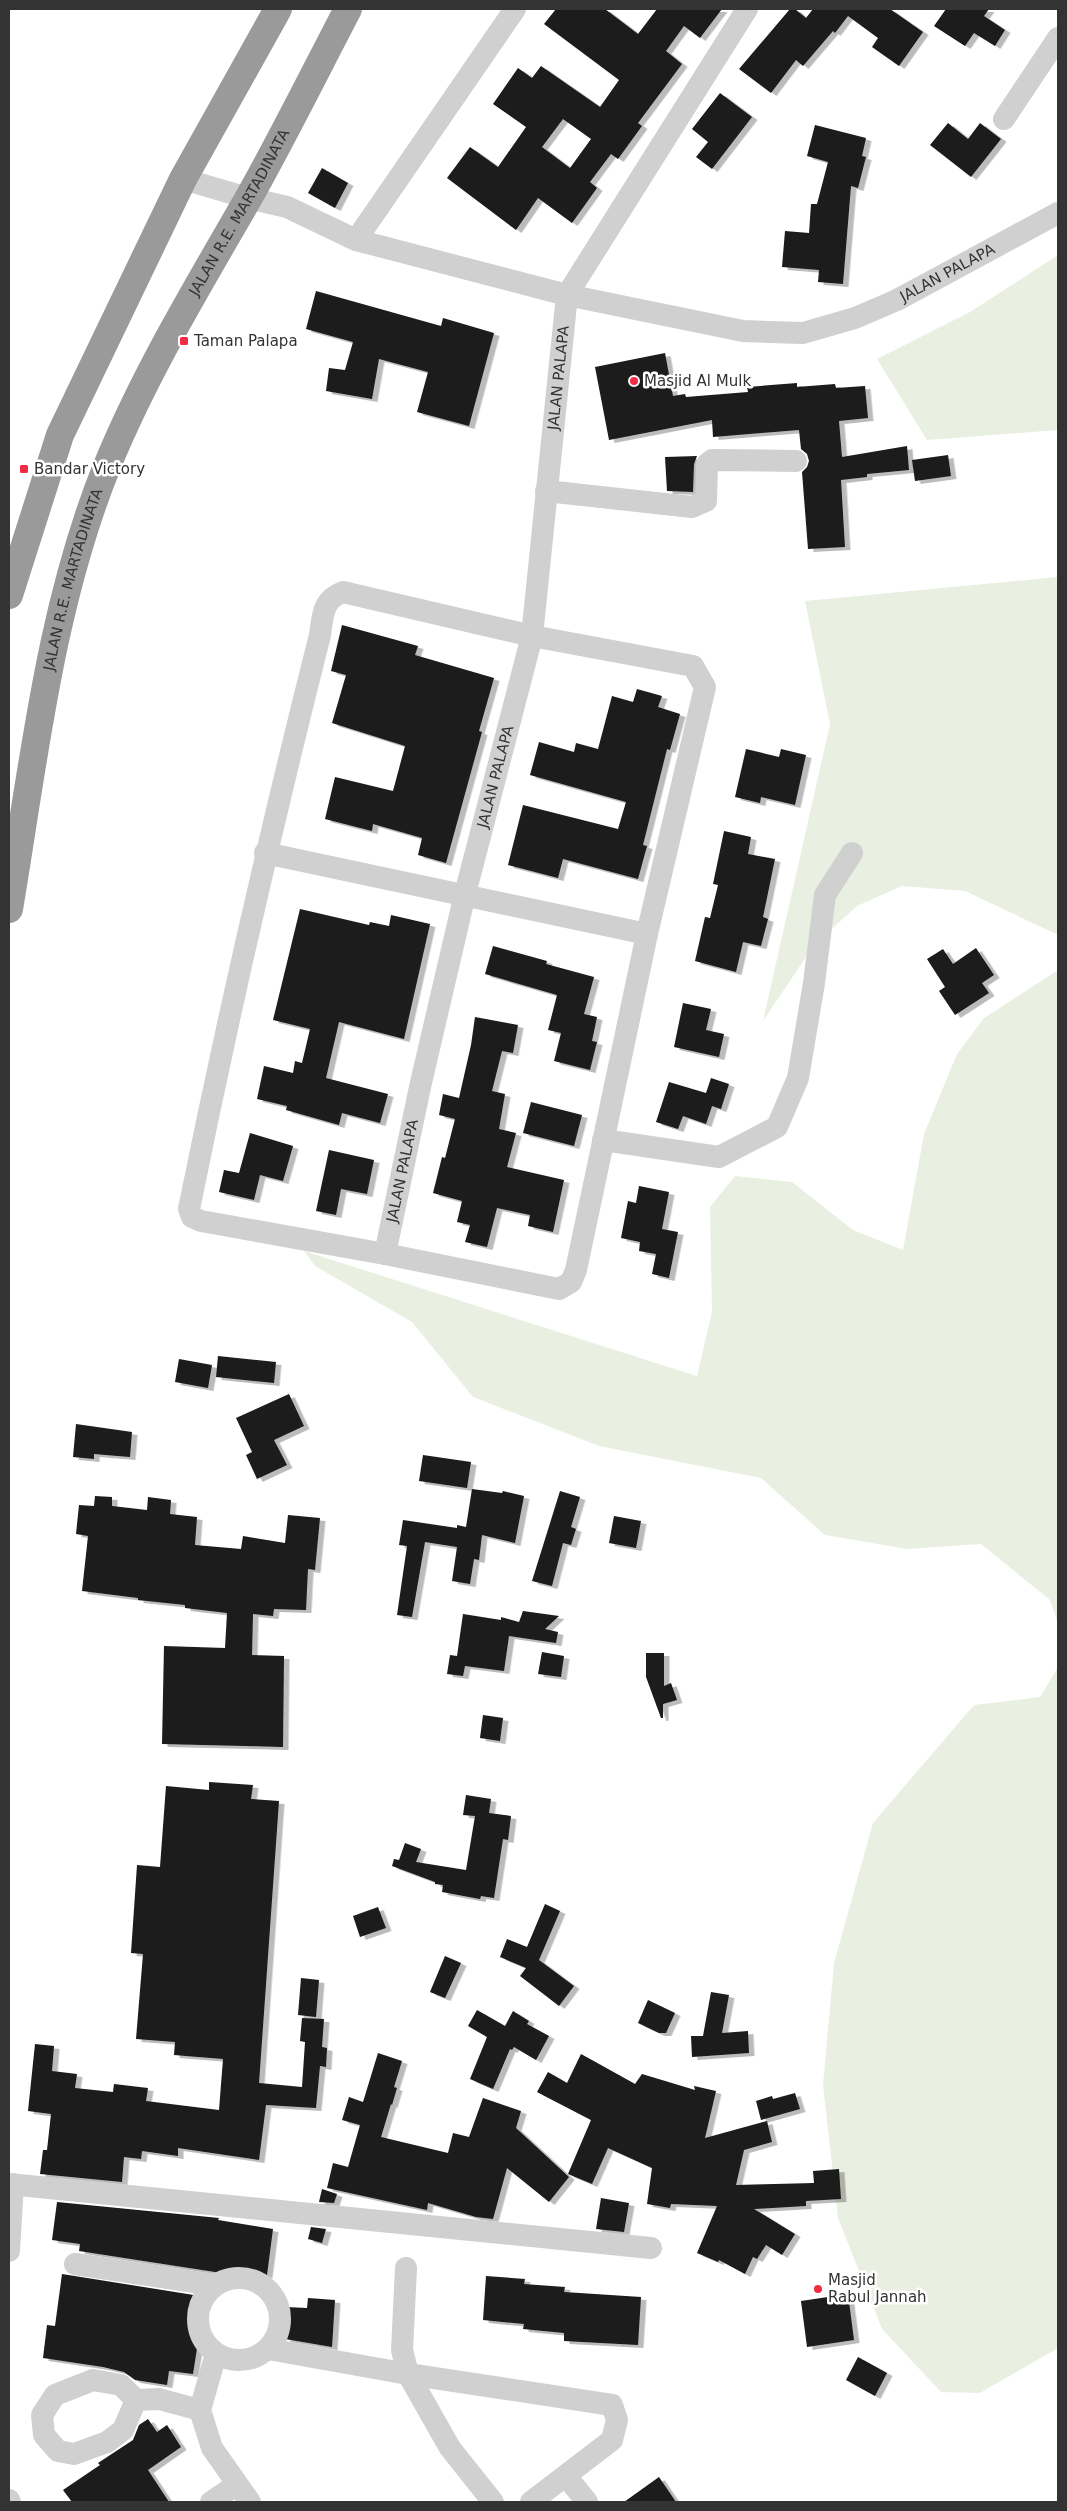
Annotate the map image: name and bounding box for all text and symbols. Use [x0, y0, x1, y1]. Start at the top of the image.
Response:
street label: JALAN R.E. MARTADINATA [185, 125, 294, 300]
street label: JALAN PALAPA [896, 240, 999, 306]
street label: JALAN PALAPA [544, 324, 573, 432]
place label: Taman Palapa [193, 332, 298, 350]
marker: Taman Palapa [178, 335, 190, 347]
place label: Masjid Al Mulk [644, 372, 751, 390]
marker: Masjid Al Mulk [628, 375, 640, 387]
place label: Bandar Victory [34, 460, 145, 478]
marker: Bandar Victory [18, 463, 30, 475]
street label: JALAN R.E. MARTADINATA [40, 485, 107, 673]
street label: JALAN PALAPA [473, 723, 518, 831]
street label: JALAN PALAPA [383, 1117, 422, 1225]
place label: Masjid Rabul Jannah [828, 2271, 927, 2306]
marker: Masjid Rabul Jannah [812, 2283, 824, 2295]

